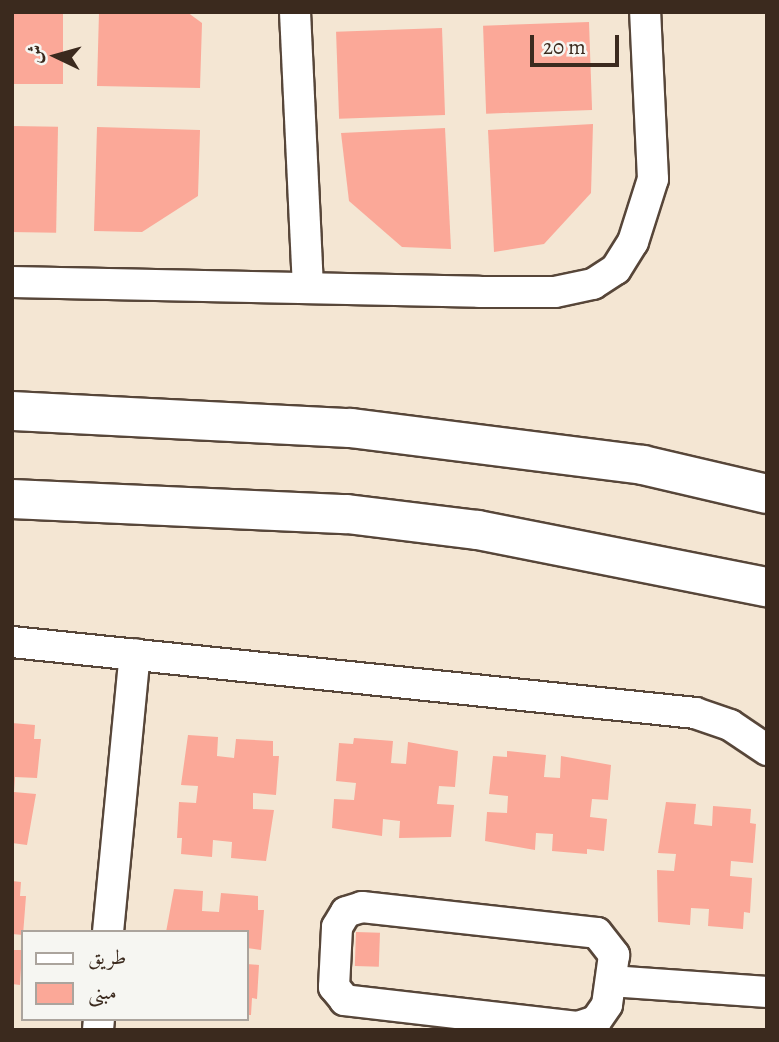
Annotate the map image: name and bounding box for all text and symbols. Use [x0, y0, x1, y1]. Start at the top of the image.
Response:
north arrow [21, 21, 91, 91]
scale bar [534, 21, 623, 65]
text: 20 m [543, 33, 586, 61]
text: ش [21, 44, 49, 65]
legend [21, 930, 248, 1021]
text: طريق [88, 943, 126, 971]
text: مبنى [88, 978, 117, 1006]

